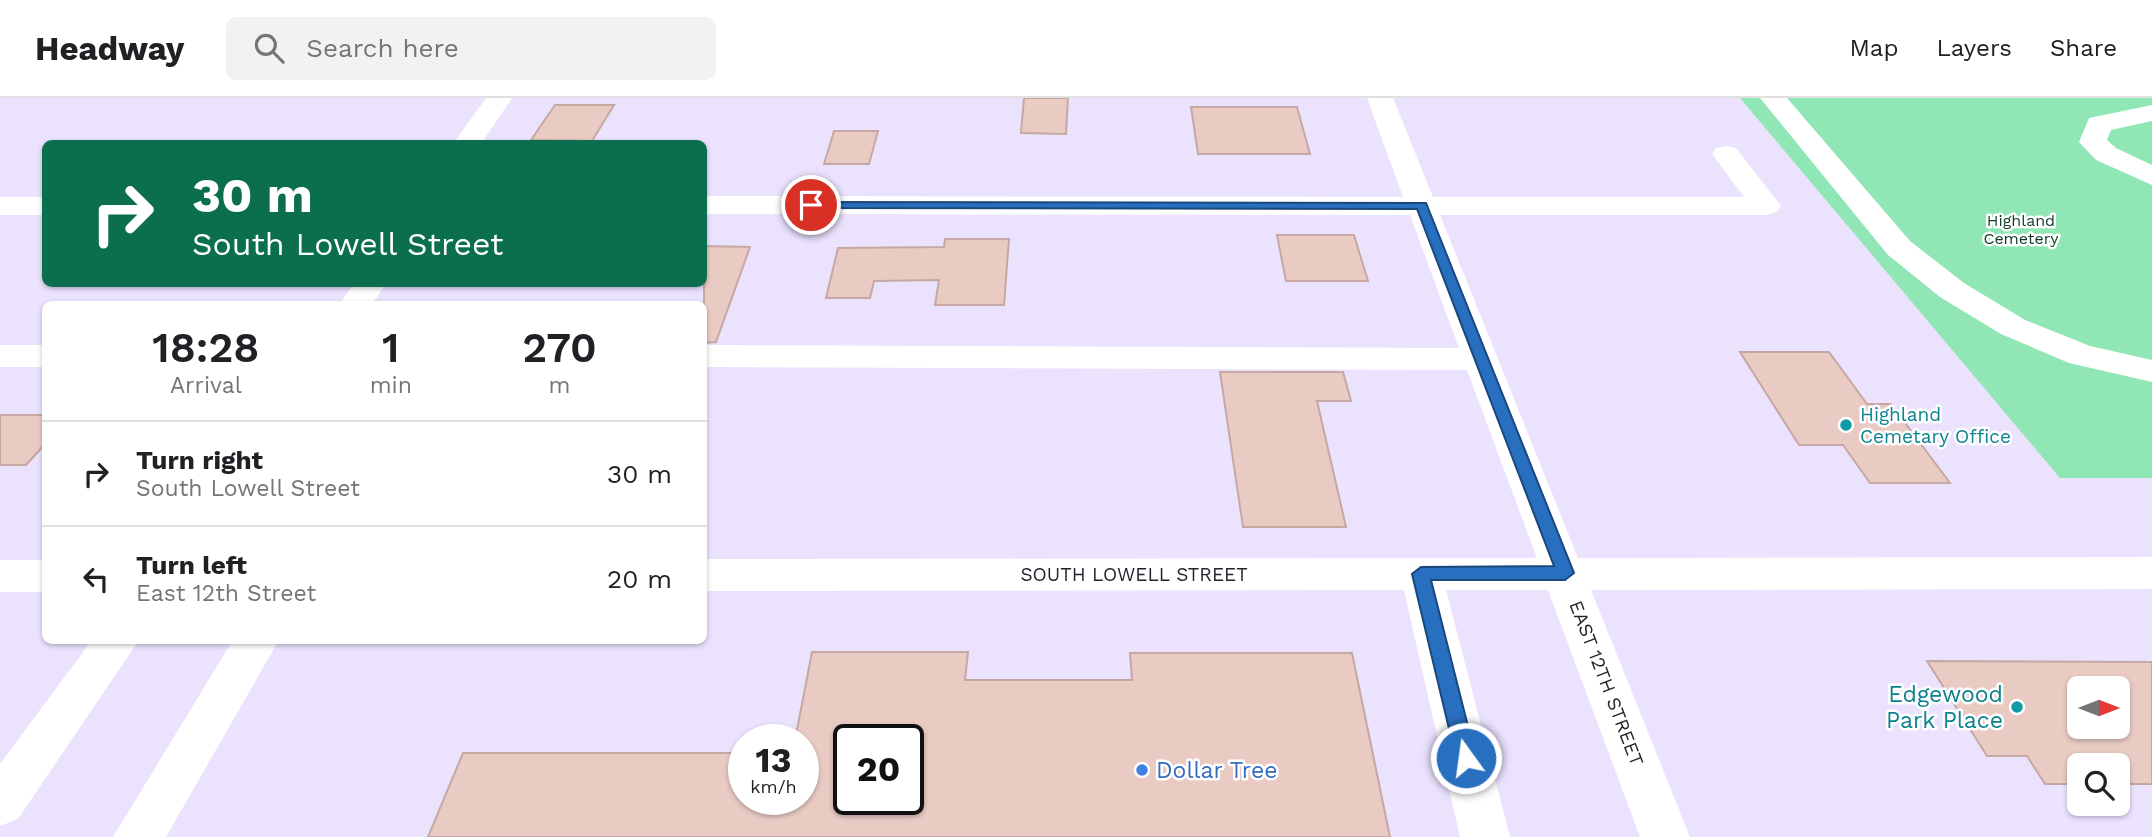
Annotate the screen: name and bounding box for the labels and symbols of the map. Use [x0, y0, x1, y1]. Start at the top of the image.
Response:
pin [781, 175, 841, 235]
park label: Highland Cemetery [1983, 211, 2059, 248]
place label: Highland Cemetary Office [1860, 403, 2011, 448]
marker: Highland Cemetary Office [1838, 417, 1854, 433]
street label: SOUTH LOWELL STREET [1020, 563, 1248, 586]
street label: EAST 12TH STREET [1564, 597, 1649, 769]
north arrow [2067, 676, 2130, 738]
place label: Edgewood Park Place [1886, 681, 2003, 734]
marker: Edgewood Park Place [2009, 699, 2025, 715]
position arrow [1429, 721, 1503, 795]
speed limit sign: 20 [833, 724, 924, 815]
place label: Dollar Tree [1156, 757, 1277, 784]
marker: Dollar Tree [1134, 762, 1150, 778]

